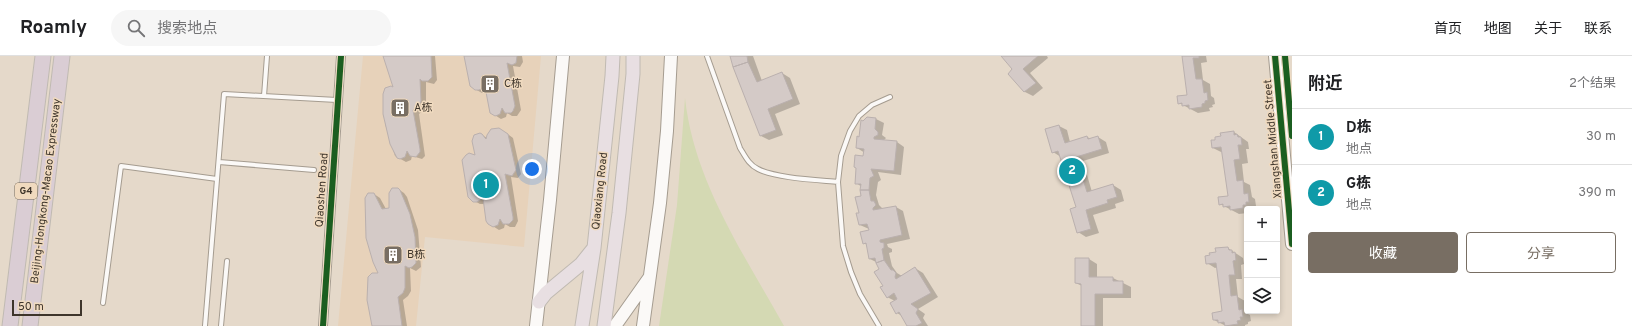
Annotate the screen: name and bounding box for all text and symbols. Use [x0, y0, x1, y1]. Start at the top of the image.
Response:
search box [111, 10, 391, 46]
text: Roamly [20, 16, 87, 40]
icon: search [125, 17, 147, 39]
text: 搜索地点 [157, 20, 217, 39]
text: 首页 [1434, 21, 1462, 38]
text: 地图 [1484, 21, 1512, 38]
text: 关于 [1534, 21, 1562, 38]
text: 联系 [1584, 21, 1612, 38]
building icon: C栋 [479, 73, 501, 95]
text: 附近 [1308, 74, 1342, 96]
text: 2个结果 [1569, 76, 1616, 92]
place label: C栋 [504, 77, 522, 91]
street label: Xiangshan Middle Street [1261, 79, 1285, 199]
building icon: A栋 [389, 97, 411, 119]
street label: Beijing-Hongkong-Macao Expressway [28, 98, 64, 284]
place label: A栋 [414, 101, 432, 115]
text: D栋 [1346, 119, 1372, 138]
text: 1 [1318, 129, 1324, 145]
text: 30 m [1586, 129, 1616, 145]
text: 地点 [1346, 142, 1372, 158]
street label: Qiaoshen Road [312, 152, 332, 228]
street label: Qiaoxiang Road [589, 152, 611, 230]
pin: 2 [1059, 156, 1085, 186]
your location [522, 159, 542, 179]
pin: 1 [473, 170, 499, 200]
text: G栋 [1346, 175, 1371, 194]
road number: G4 [15, 183, 37, 199]
text: 2 [1317, 185, 1325, 201]
text: 390 m [1578, 185, 1616, 201]
text: 地点 [1346, 198, 1372, 214]
map controls [1244, 206, 1280, 314]
button: + [1244, 206, 1280, 242]
button: 收藏 [1308, 232, 1458, 273]
button: 分享 [1466, 232, 1616, 273]
button: − [1244, 242, 1280, 278]
building icon: B栋 [382, 244, 404, 266]
place label: B栋 [407, 248, 425, 262]
button: layers [1244, 278, 1280, 314]
scale bar [12, 298, 82, 317]
text: 50 m [18, 300, 44, 314]

